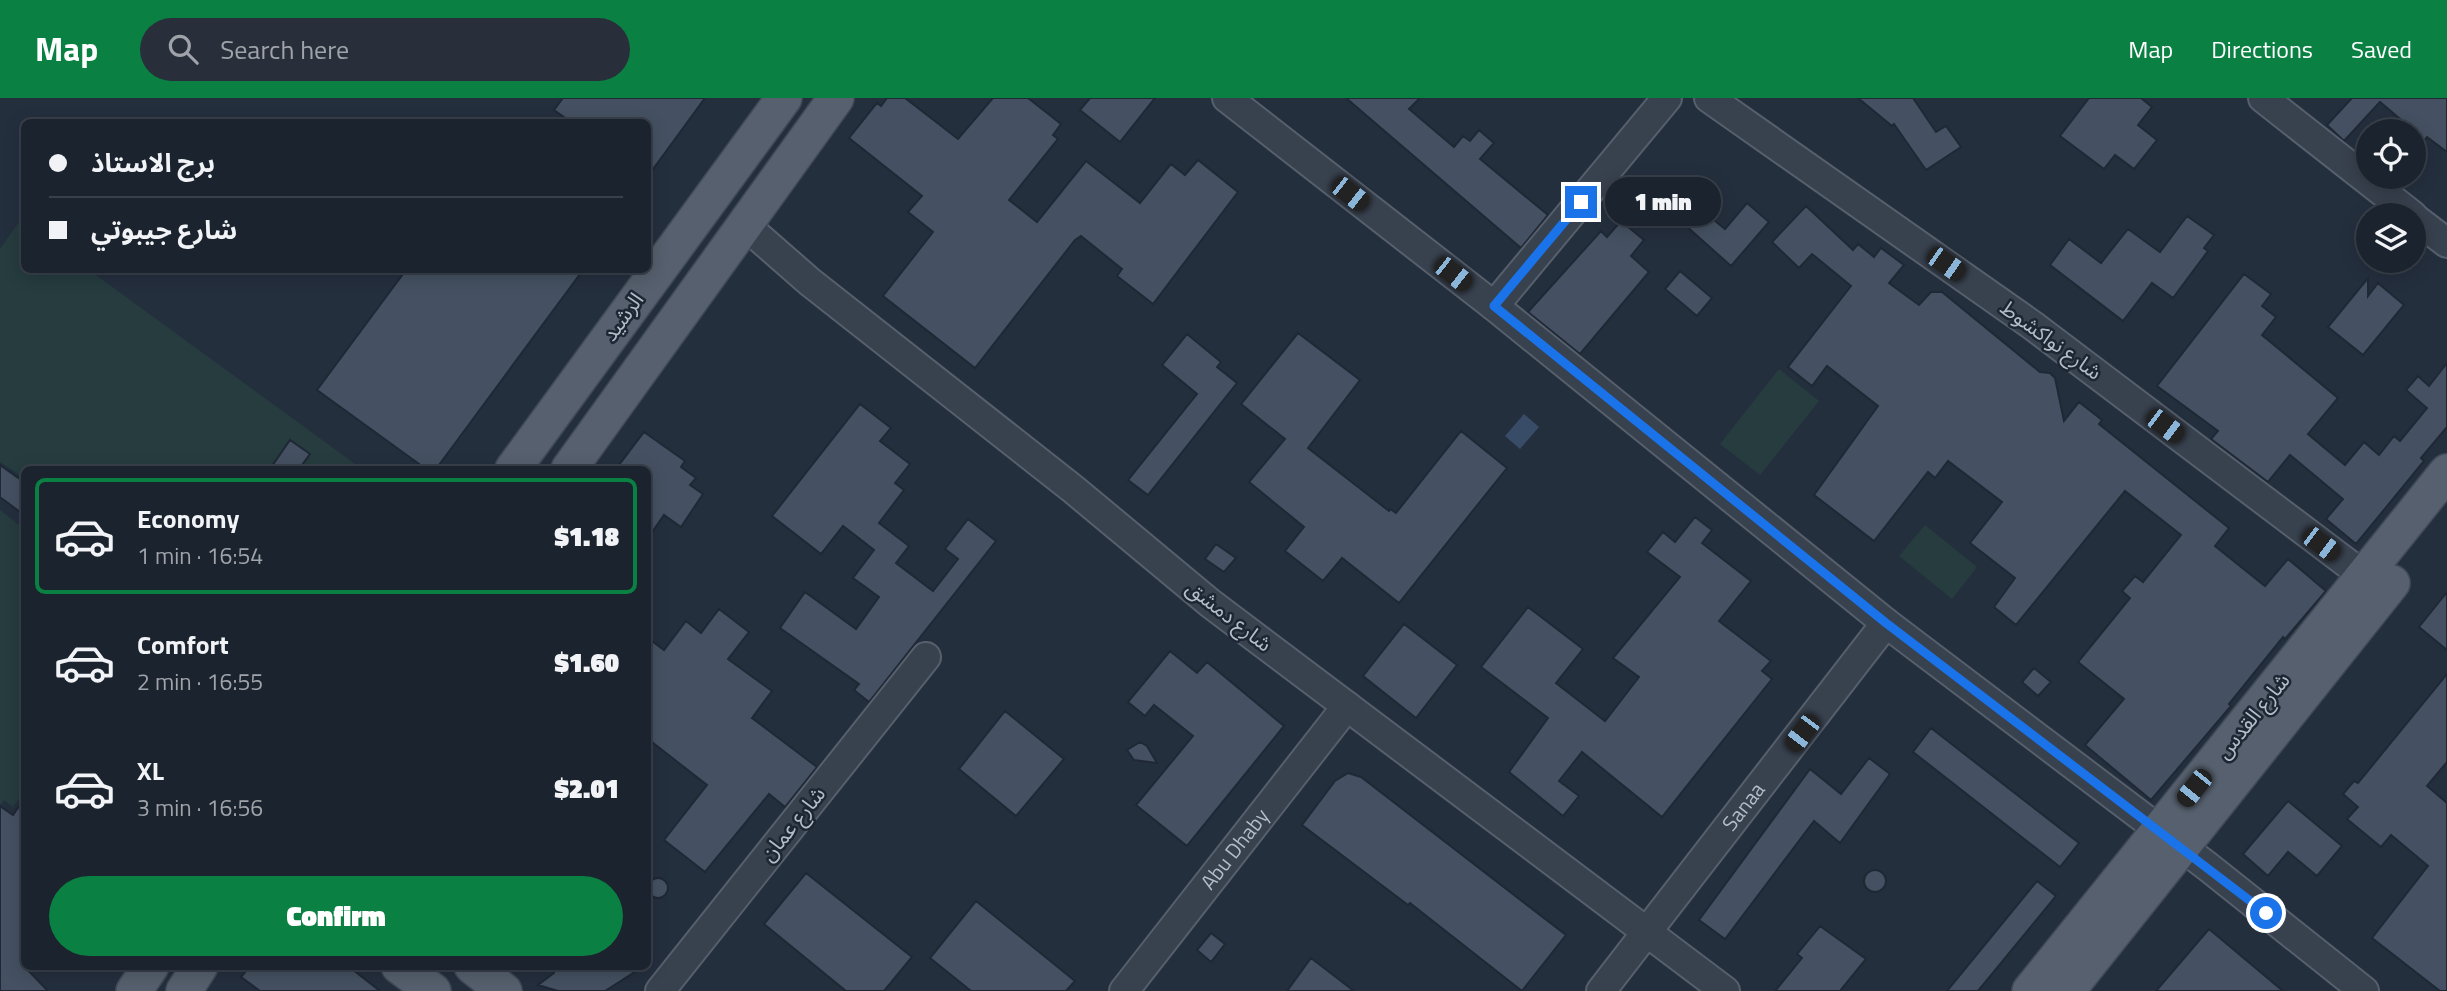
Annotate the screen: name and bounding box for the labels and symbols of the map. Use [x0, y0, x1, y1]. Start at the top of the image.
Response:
car [1327, 173, 1374, 215]
callout: 1 min [1606, 178, 1721, 226]
route end [1565, 186, 1597, 218]
car [1923, 243, 1970, 285]
car [1430, 253, 1477, 295]
street label: الرشيد [593, 285, 651, 348]
street label: شارع نواكشوط [1994, 291, 2109, 387]
car [2142, 405, 2189, 447]
car [2298, 523, 2345, 565]
street label: شارع دمشق [1180, 571, 1279, 659]
street label: شارع القدس [2207, 665, 2297, 765]
car [1781, 710, 1824, 756]
car [2173, 765, 2216, 811]
street label: Sanaa [1714, 775, 1772, 837]
street label: شارع عمان [752, 779, 833, 868]
street label: Abu Dhaby [1192, 801, 1276, 896]
route start [2250, 897, 2282, 929]

